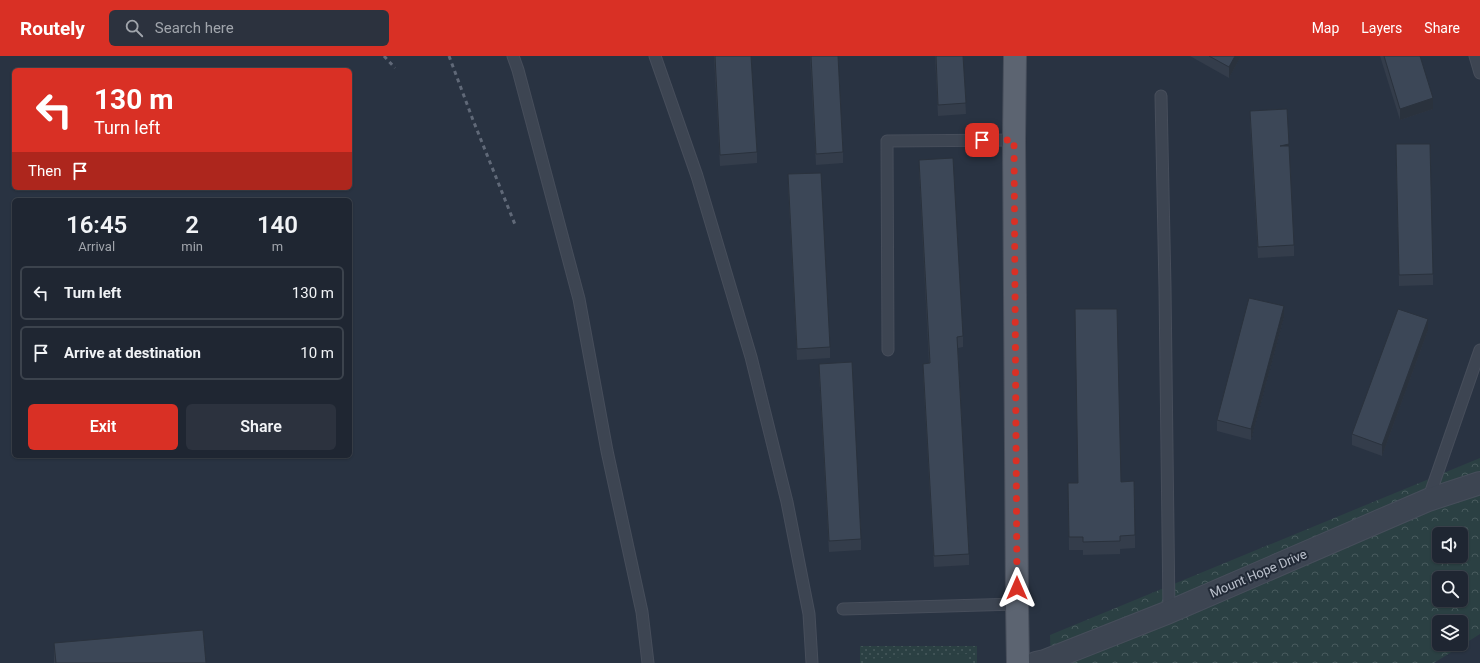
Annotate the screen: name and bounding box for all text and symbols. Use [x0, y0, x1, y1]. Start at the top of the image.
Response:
search box [109, 10, 389, 46]
text: Routely [20, 17, 85, 40]
icon: search [123, 17, 145, 39]
text: Search here [155, 19, 234, 37]
text: Map [1312, 20, 1339, 36]
text: Layers [1361, 20, 1402, 36]
text: Share [1424, 20, 1460, 36]
text: 130 m [94, 83, 173, 116]
icon: left [28, 84, 80, 136]
text: Turn left [94, 117, 160, 138]
pin [965, 123, 999, 157]
icon: arrive [971, 129, 993, 151]
icon: arrive [69, 160, 91, 182]
text: Then [28, 162, 61, 180]
text: 16:45 [66, 211, 127, 239]
text: 2 [185, 211, 199, 239]
text: 140 [257, 211, 298, 239]
text: Arrival [78, 239, 115, 254]
text: min [181, 239, 203, 254]
text: m [272, 239, 283, 254]
icon: left [30, 282, 52, 304]
text: Turn left [64, 284, 121, 302]
text: 130 m [292, 284, 334, 302]
icon: arrive [30, 342, 52, 364]
text: Arrive at destination [64, 344, 201, 362]
text: 10 m [300, 344, 334, 362]
button: Exit [28, 404, 178, 450]
button: Share [186, 404, 336, 450]
map controls [1432, 527, 1468, 651]
button: sound [1432, 527, 1468, 563]
street label: Mount Hope Drive [1207, 546, 1309, 601]
position arrow [996, 567, 1038, 609]
button: search [1432, 571, 1468, 607]
button: layers [1432, 615, 1468, 651]

